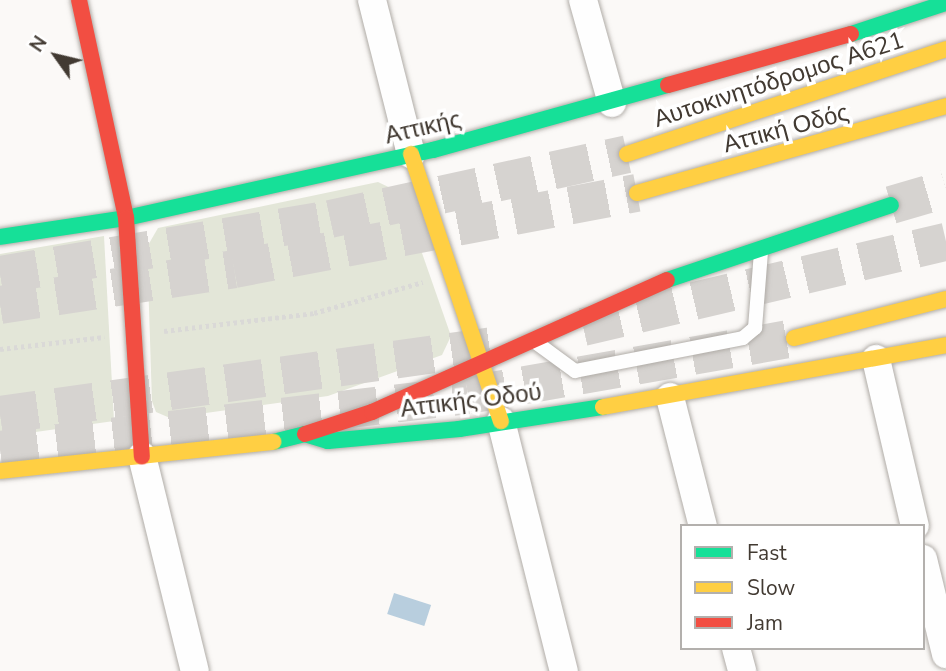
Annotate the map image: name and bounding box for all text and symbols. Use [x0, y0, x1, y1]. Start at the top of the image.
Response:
north arrow [21, 21, 91, 91]
street label: Αυτοκινητόδρομος Α621 [650, 26, 908, 134]
text: N [24, 31, 53, 57]
street label: Αττική Οδός [720, 98, 852, 160]
street label: Αττικής [382, 105, 464, 151]
street label: Αττικής Οδού [399, 378, 543, 424]
legend [680, 524, 925, 650]
text: Fast [747, 539, 787, 567]
text: Slow [747, 574, 795, 602]
text: Jam [747, 609, 783, 637]

